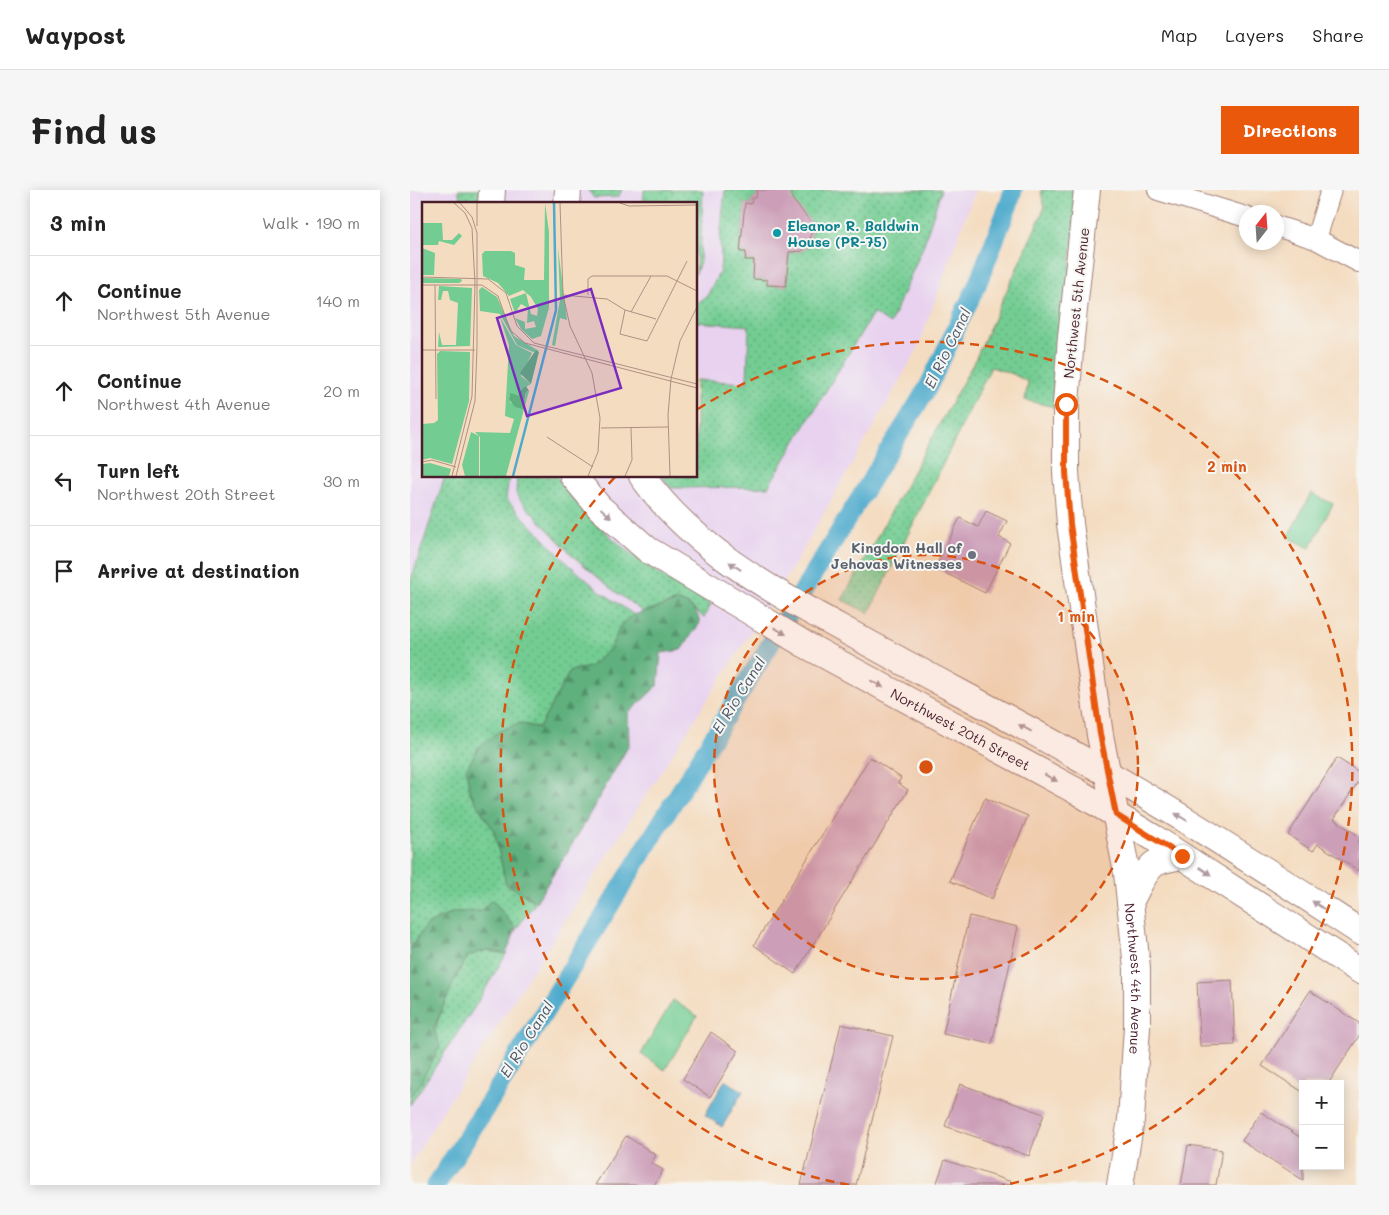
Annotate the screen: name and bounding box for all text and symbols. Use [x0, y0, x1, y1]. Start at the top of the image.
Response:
text: Waypost [25, 19, 126, 50]
text: Map [1161, 23, 1197, 47]
text: Layers [1225, 23, 1284, 47]
text: Share [1312, 23, 1364, 47]
button: Directions [1221, 106, 1359, 154]
text: Find us [30, 107, 157, 153]
inset map [422, 202, 698, 478]
north arrow [1239, 205, 1284, 250]
text: 3 min [50, 209, 106, 236]
text: Walk · 190 m [262, 212, 360, 233]
place label: Eleanor R. Baldwin House (PR-75) [787, 216, 919, 251]
marker: Eleanor R. Baldwin House (PR-75) [771, 227, 783, 239]
street label: Northwest 5th Avenue [1059, 227, 1093, 379]
text: Continue [97, 278, 182, 303]
icon: ahead [50, 287, 78, 315]
text: 140 m [316, 290, 360, 311]
text: Northwest 5th Avenue [97, 303, 271, 324]
water label: El Rio Canal [919, 305, 975, 391]
text: Continue [97, 368, 182, 393]
icon: ahead [50, 377, 78, 405]
text: 20 m [323, 380, 360, 401]
text: Northwest 4th Avenue [97, 393, 271, 414]
route start [1055, 393, 1078, 416]
text: 2 min [1207, 456, 1247, 476]
text: Turn left [97, 458, 180, 483]
icon: left [50, 467, 78, 495]
text: 30 m [323, 470, 360, 491]
text: Northwest 20th Street [97, 483, 276, 504]
one-way arrow [599, 507, 612, 518]
place label: Kingdom Hall of Jehovas Witnesses [831, 538, 963, 573]
marker: Kingdom Hall of Jehovas Witnesses [966, 549, 978, 561]
icon: arrive [50, 557, 78, 585]
text: Arrive at destination [97, 558, 300, 583]
one-way arrow [729, 561, 742, 571]
text: 1 min [1057, 606, 1095, 626]
one-way arrow [774, 626, 787, 635]
water label: El Rio Canal [707, 653, 770, 737]
one-way arrow [870, 680, 885, 688]
street label: Northwest 20th Street [887, 683, 1034, 774]
one-way arrow [1018, 724, 1032, 732]
centre of rings [917, 758, 935, 776]
one-way arrow [1045, 773, 1058, 782]
one-way arrow [1175, 812, 1188, 822]
route end [1171, 845, 1194, 868]
one-way arrow [1198, 866, 1212, 876]
one-way arrow [1311, 900, 1325, 910]
street label: Northwest 4th Avenue [1121, 902, 1147, 1055]
water label: El Rio Canal [495, 997, 558, 1081]
map controls [1299, 1080, 1344, 1170]
button: + [1299, 1080, 1344, 1125]
button: − [1299, 1125, 1344, 1170]

